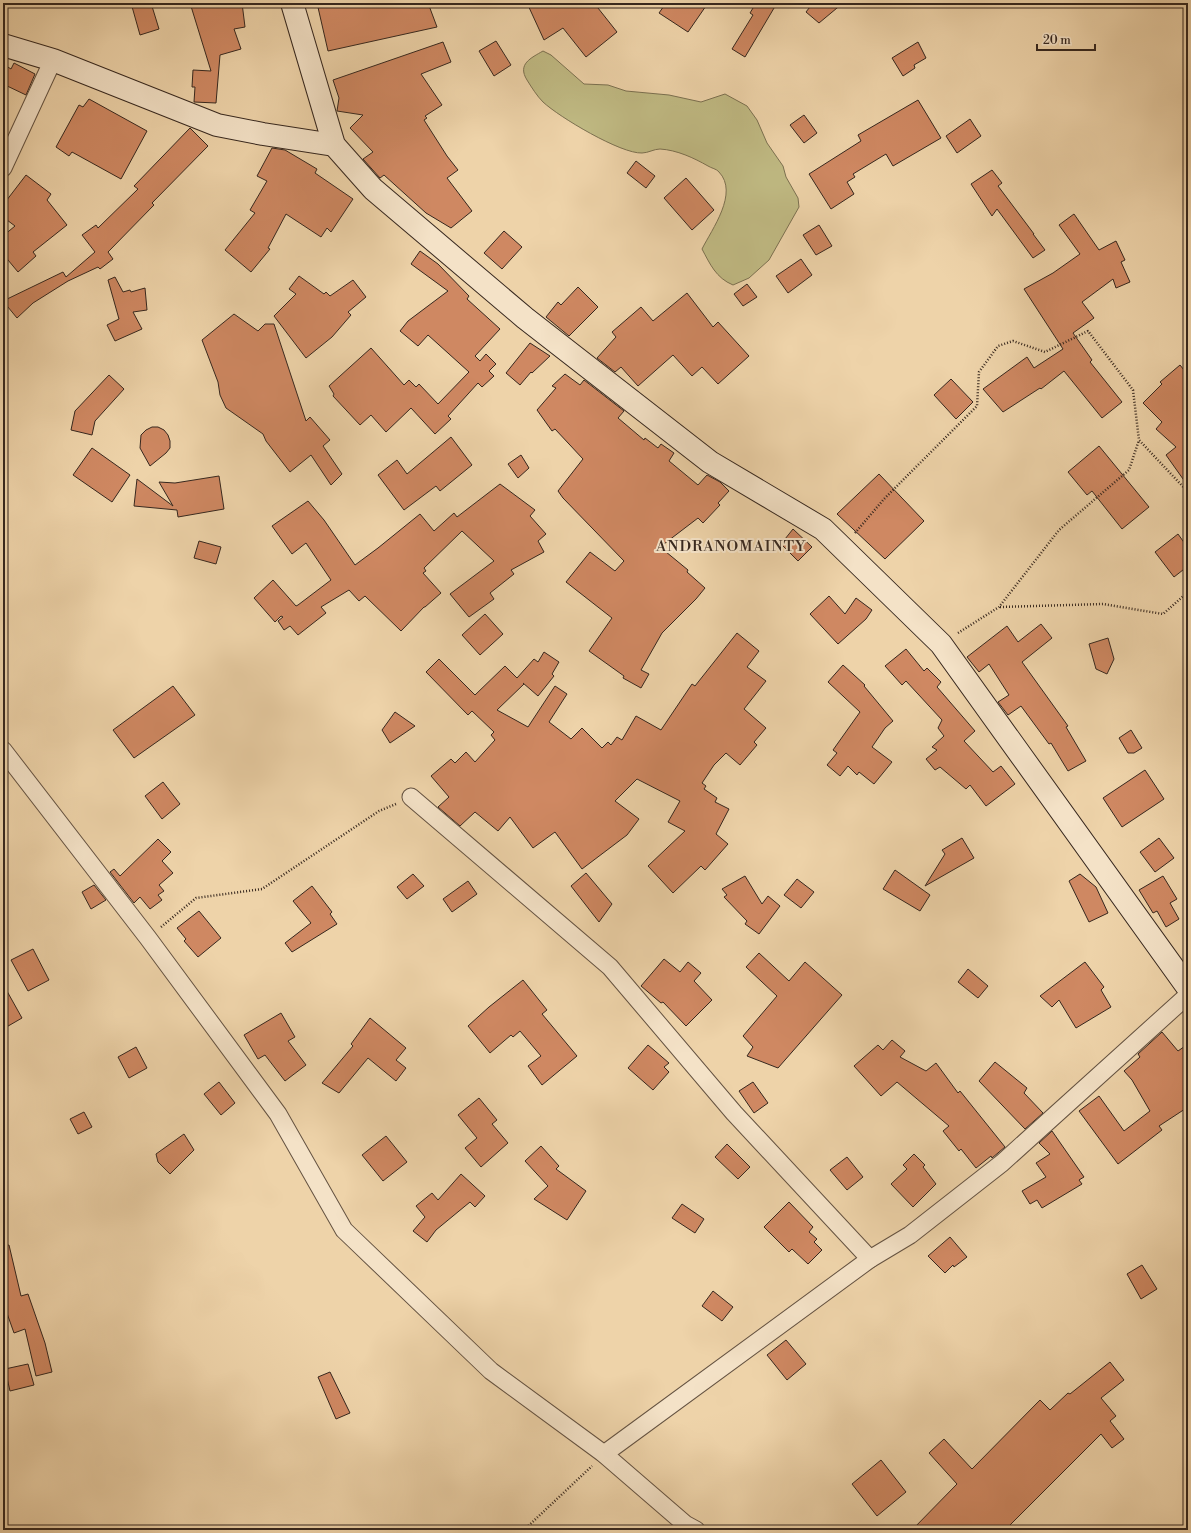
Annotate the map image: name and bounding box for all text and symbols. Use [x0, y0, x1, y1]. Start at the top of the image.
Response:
scale bar [1037, 26, 1095, 52]
text: 20 m [1043, 33, 1071, 48]
district label: ANDRANOMAINTY [655, 537, 806, 556]

